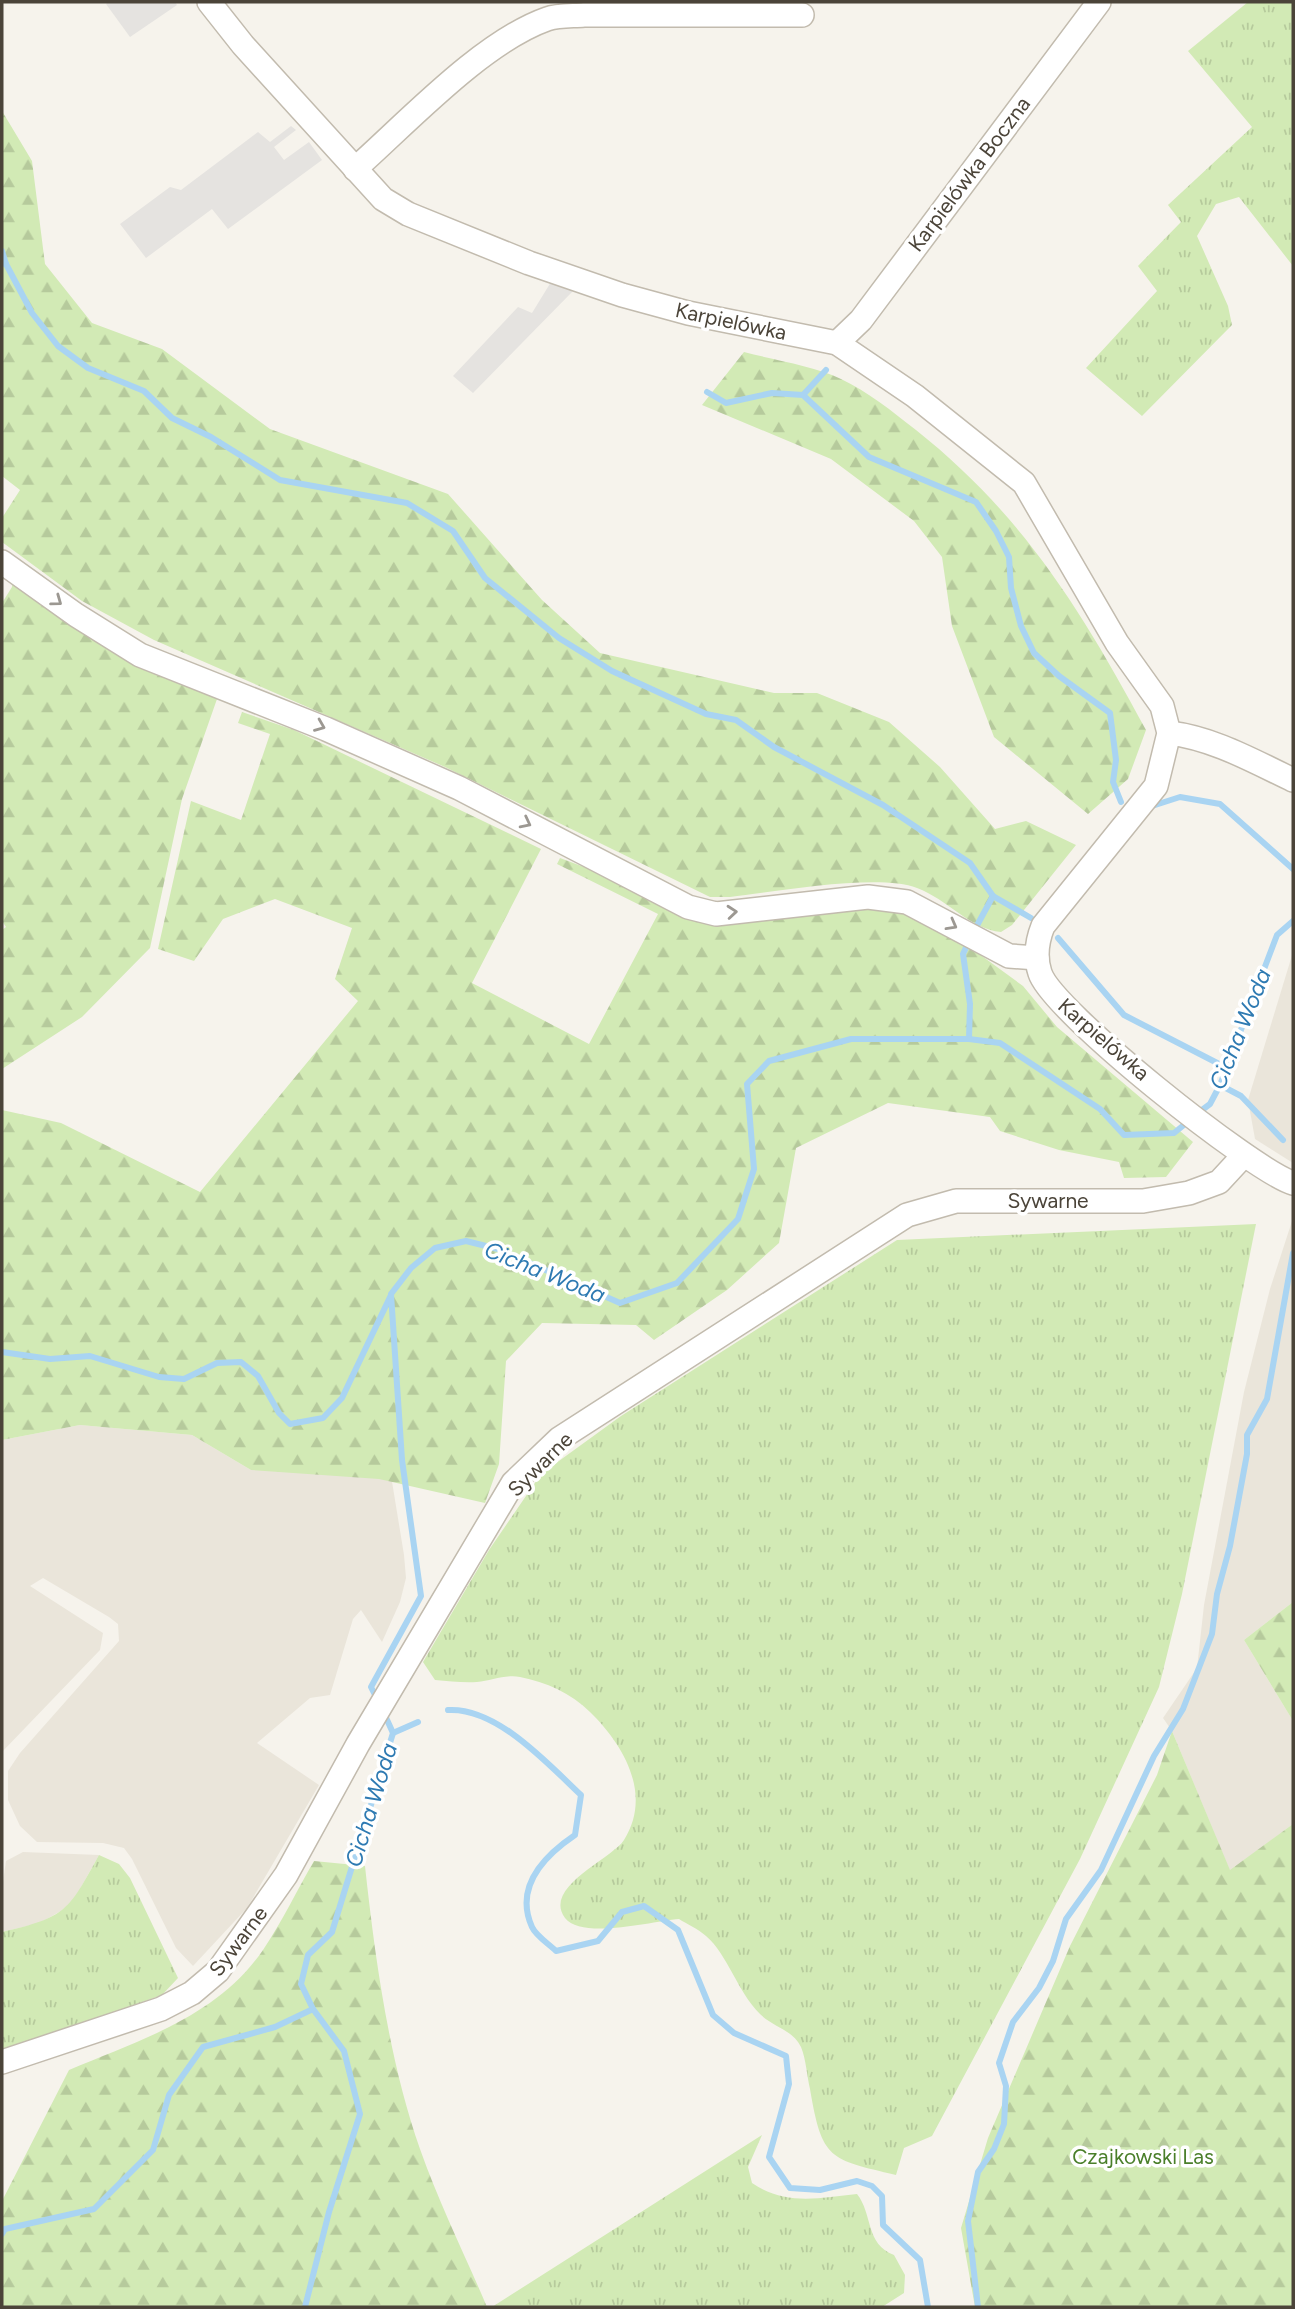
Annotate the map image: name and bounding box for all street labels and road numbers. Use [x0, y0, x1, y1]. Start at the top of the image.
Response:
street label: Karpielówka Boczna [903, 92, 1035, 256]
street label: Karpielówka [673, 297, 789, 345]
street label: Karpielówka [1053, 993, 1155, 1085]
street label: Sywarne [1007, 1188, 1089, 1213]
street label: Sywarne [502, 1426, 578, 1502]
street label: Sywarne [204, 1901, 272, 1981]

